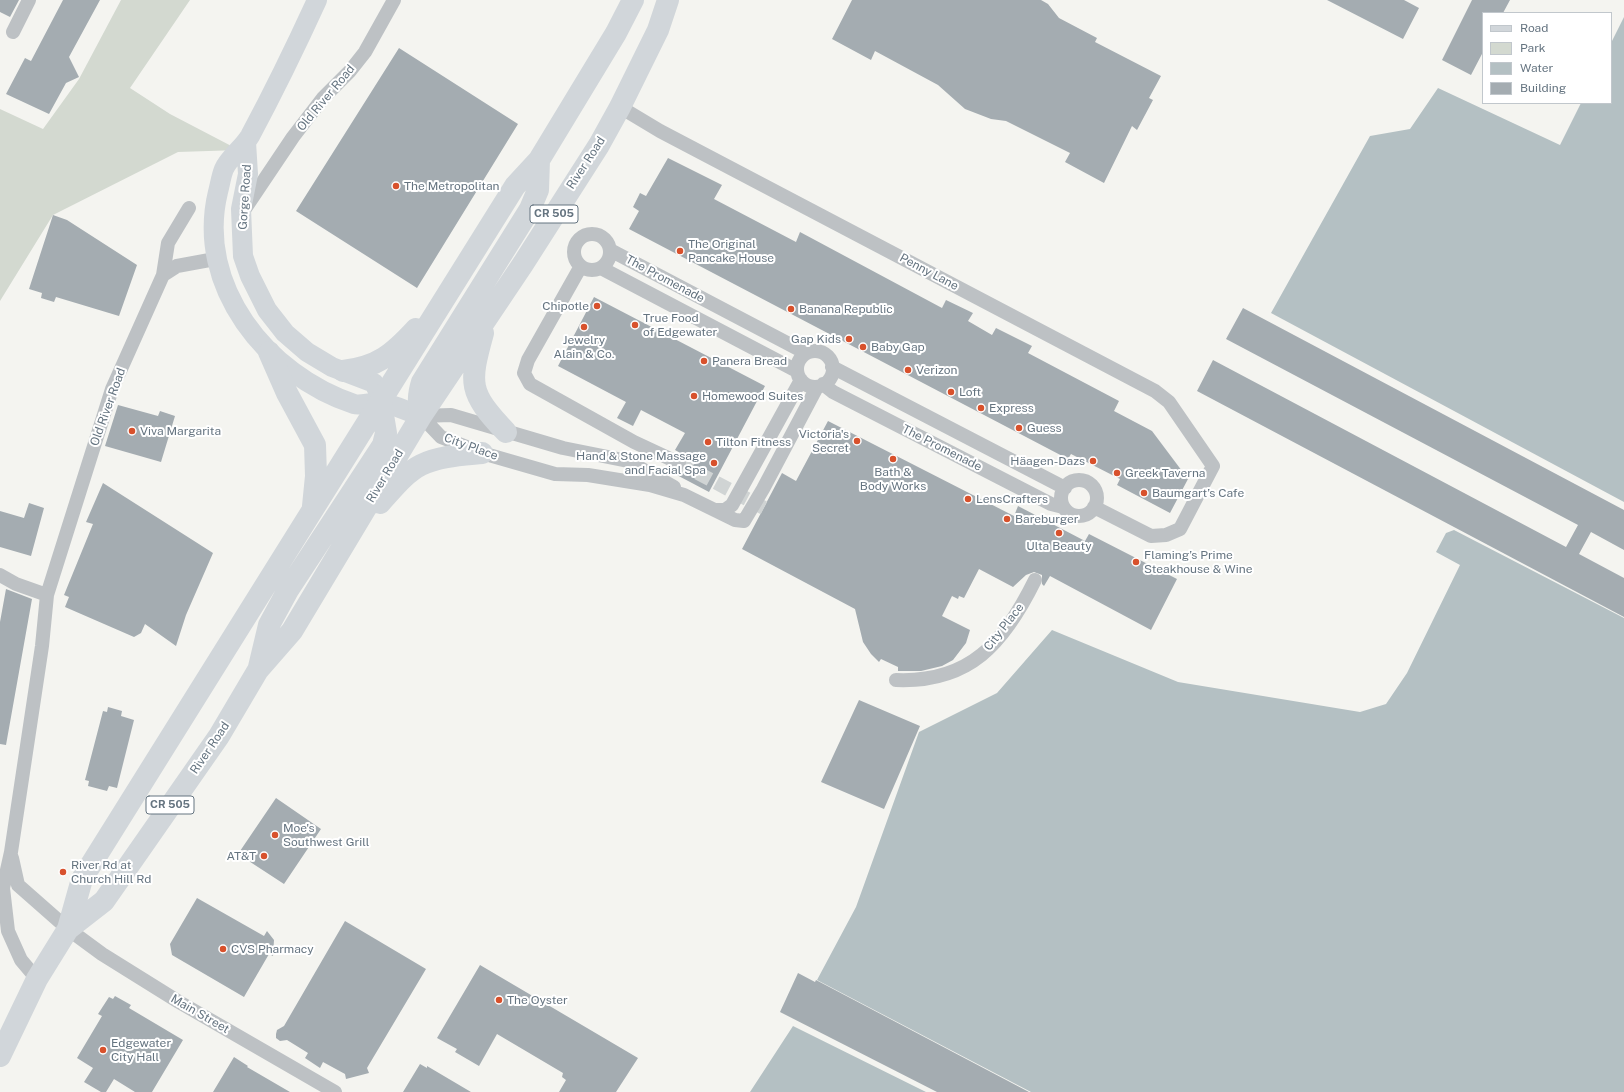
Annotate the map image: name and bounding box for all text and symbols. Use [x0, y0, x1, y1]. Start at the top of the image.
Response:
legend [1482, 12, 1612, 104]
text: Road [1520, 21, 1548, 35]
text: Park [1520, 41, 1546, 55]
text: Water [1520, 61, 1553, 75]
street label: Old River Road [294, 62, 358, 134]
text: Building [1520, 81, 1566, 95]
street label: River Road [564, 134, 608, 192]
street label: Gorge Road [236, 164, 254, 230]
place label: The Metropolitan [404, 179, 500, 193]
marker: The Metropolitan [391, 181, 401, 191]
road number: CR 505 [530, 205, 578, 223]
place label: The Original Pancake House [688, 237, 774, 265]
marker: The Original Pancake House [675, 246, 685, 256]
street label: Penny Lane [897, 251, 961, 293]
street label: The Promenade [623, 252, 707, 306]
place label: Chipotle [542, 299, 589, 313]
marker: Chipotle [592, 301, 602, 311]
place label: Banana Republic [799, 302, 893, 316]
marker: Banana Republic [786, 304, 796, 314]
place label: True Food of Edgewater [643, 311, 717, 339]
marker: True Food of Edgewater [630, 320, 640, 330]
marker: Jewelry Alain & Co. [579, 322, 589, 332]
place label: Gap Kids [791, 332, 841, 346]
place label: Jewelry Alain & Co. [554, 333, 614, 361]
marker: Gap Kids [844, 334, 854, 344]
place label: Baby Gap [871, 340, 925, 354]
marker: Baby Gap [858, 342, 868, 352]
place label: Panera Bread [712, 354, 787, 368]
marker: Panera Bread [699, 356, 709, 366]
place label: Verizon [916, 363, 957, 377]
marker: Verizon [903, 365, 913, 375]
street label: Old River Road [87, 366, 129, 448]
place label: Loft [959, 385, 981, 399]
marker: Loft [946, 387, 956, 397]
place label: Homewood Suites [702, 389, 803, 403]
marker: Homewood Suites [689, 391, 699, 401]
place label: Express [989, 401, 1034, 415]
marker: Express [976, 403, 986, 413]
place label: Guess [1027, 421, 1062, 435]
street label: The Promenade [900, 422, 984, 474]
marker: Guess [1014, 423, 1024, 433]
place label: Viva Margarita [140, 424, 221, 438]
marker: Viva Margarita [127, 426, 137, 436]
place label: Victoria's Secret [799, 427, 849, 455]
street label: City Place [442, 431, 500, 463]
place label: Tilton Fitness [716, 435, 791, 449]
marker: Victoria's Secret [852, 436, 862, 446]
marker: Tilton Fitness [703, 437, 713, 447]
street label: River Road [363, 447, 407, 505]
place label: Hand & Stone Massage and Facial Spa [576, 449, 706, 477]
marker: Bath & Body Works [888, 454, 898, 464]
place label: Häagen-Dazs [1010, 454, 1085, 468]
marker: Häagen-Dazs [1088, 456, 1098, 466]
marker: Hand & Stone Massage and Facial Spa [709, 458, 719, 468]
place label: Bath & Body Works [860, 465, 926, 493]
place label: Greek Taverna [1125, 466, 1205, 480]
marker: Greek Taverna [1112, 468, 1122, 478]
place label: Baumgart’s Cafe [1152, 486, 1244, 500]
marker: Baumgart’s Cafe [1139, 488, 1149, 498]
place label: LensCrafters [976, 492, 1048, 506]
marker: LensCrafters [963, 494, 973, 504]
place label: Bareburger [1015, 512, 1079, 526]
marker: Bareburger [1002, 514, 1012, 524]
marker: Ulta Beauty [1054, 528, 1064, 538]
place label: Ulta Beauty [1026, 539, 1092, 553]
place label: Flaming’s Prime Steakhouse & Wine [1144, 548, 1252, 576]
marker: Flaming’s Prime Steakhouse & Wine [1131, 557, 1141, 567]
street label: City Place [981, 600, 1027, 654]
street label: River Road [187, 719, 233, 777]
road number: CR 505 [146, 796, 194, 814]
place label: Moe's Southwest Grill [283, 821, 369, 849]
marker: Moe's Southwest Grill [270, 830, 280, 840]
place label: AT&T [227, 849, 256, 863]
marker: AT&T [259, 851, 269, 861]
place label: River Rd at Church Hill Rd [71, 858, 151, 886]
marker: River Rd at Church Hill Rd [58, 867, 68, 877]
place label: CVS Pharmacy [231, 942, 314, 956]
marker: CVS Pharmacy [218, 944, 228, 954]
street label: Main Street [168, 991, 232, 1037]
place label: The Oyster [507, 993, 568, 1007]
marker: The Oyster [494, 995, 504, 1005]
place label: Edgewater City Hall [111, 1036, 171, 1064]
marker: Edgewater City Hall [98, 1045, 108, 1055]

